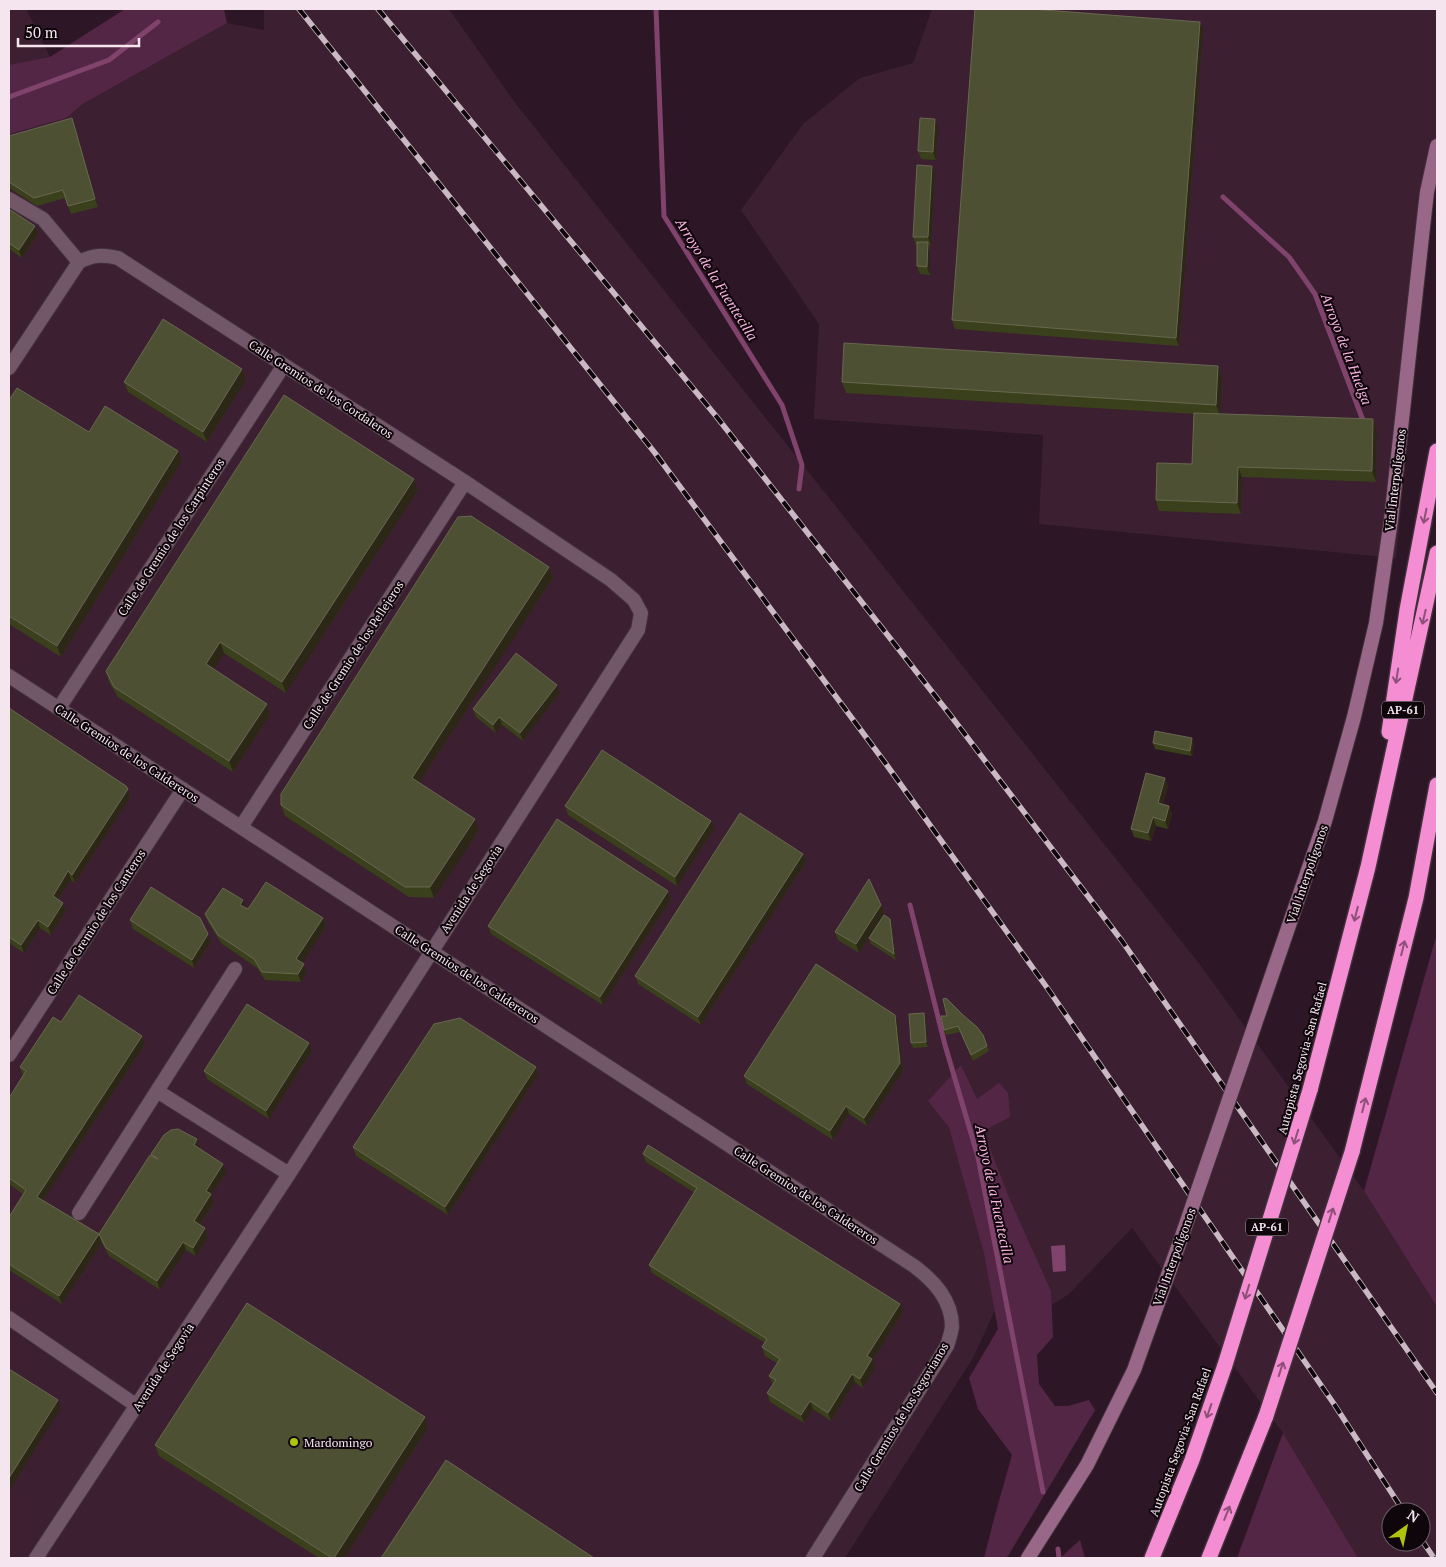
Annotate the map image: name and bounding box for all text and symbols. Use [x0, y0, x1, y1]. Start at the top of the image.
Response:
scale bar [18, 15, 139, 47]
text: 50 m [25, 22, 58, 42]
water label: Arroyo de la Fuentecilla [671, 213, 762, 344]
water label: Arroyo de la Huelga [1317, 290, 1377, 408]
street label: Calle Gremios de los Cordaleros [246, 337, 396, 441]
street label: Vial Interpolígonos [1381, 428, 1409, 532]
street label: Calle de Gremio de los Carpinteros [114, 455, 228, 619]
one-way arrow [1420, 508, 1429, 524]
street label: Calle de Gremio de los Pellejeros [299, 578, 407, 732]
one-way arrow [1418, 609, 1428, 625]
one-way arrow [1392, 668, 1402, 684]
street label: Calle Gremios de los Caldereros [52, 701, 202, 805]
road number: AP-61 [1382, 702, 1424, 718]
street label: Vial Interpolígonos [1283, 823, 1331, 925]
street label: Avenida de Segovia [437, 842, 505, 936]
street label: Calle de Gremio de los Canteros [43, 847, 149, 997]
one-way arrow [1351, 906, 1360, 922]
street label: Calle Gremios de los Caldereros [392, 922, 542, 1026]
one-way arrow [1399, 940, 1409, 956]
street label: Autopista Segovia-San Rafael [1274, 980, 1330, 1136]
one-way arrow [1359, 1098, 1369, 1114]
water label: Arroyo de la Fuentecilla [971, 1122, 1019, 1265]
one-way arrow [1290, 1128, 1300, 1144]
street label: Calle Gremios de los Caldereros [731, 1143, 881, 1247]
street label: Vial Interpolígonos [1149, 1206, 1199, 1308]
one-way arrow [1327, 1207, 1337, 1223]
road number: AP-61 [1246, 1218, 1288, 1236]
one-way arrow [1242, 1283, 1252, 1299]
street label: Avenida de Segovia [129, 1320, 197, 1414]
street label: Calle Gremios de los Segovianos [850, 1340, 952, 1494]
one-way arrow [1276, 1362, 1286, 1378]
street label: Autopista Segovia-San Rafael [1146, 1365, 1214, 1518]
one-way arrow [1204, 1402, 1213, 1418]
place label: Mardomingo [304, 1435, 373, 1450]
marker: Mardomingo [288, 1436, 300, 1448]
north arrow [1381, 1502, 1431, 1552]
text: N [1404, 1505, 1423, 1527]
one-way arrow [1223, 1506, 1232, 1521]

